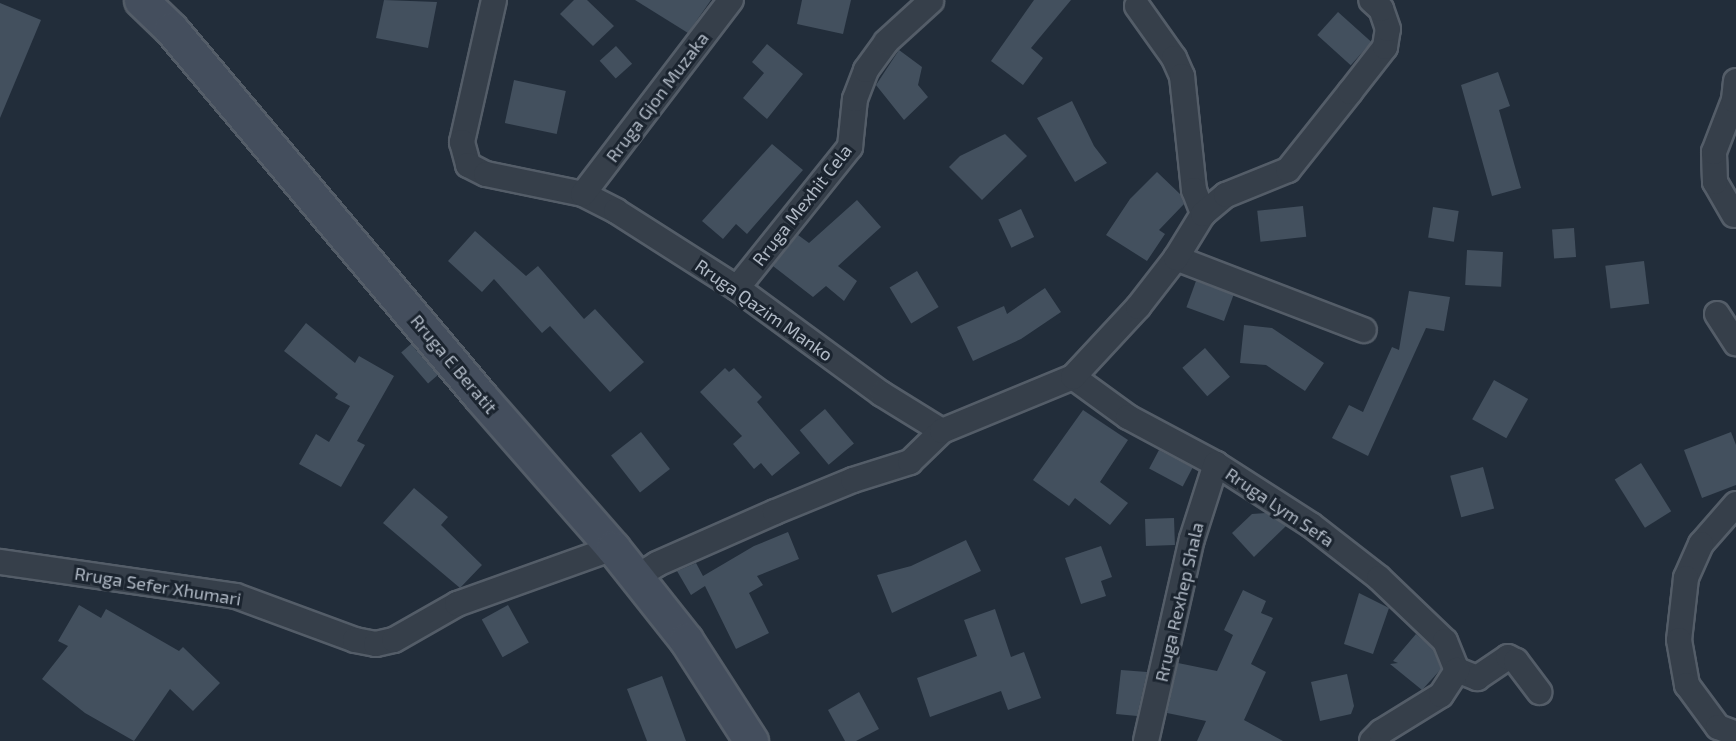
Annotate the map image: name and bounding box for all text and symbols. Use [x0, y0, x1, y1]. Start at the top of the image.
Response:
street label: Rruga Gjon Muzaka [601, 28, 713, 166]
street label: Rruga Mexhit Cela [748, 140, 856, 270]
street label: Rruga Qazim Manko [691, 254, 837, 366]
street label: Rruga E Beratit [406, 310, 502, 418]
street label: Rruga Lym Sefa [1222, 463, 1338, 551]
street label: Rruga Rexhep Shala [1150, 520, 1208, 684]
street label: Rruga Sefer Xhumari [73, 562, 243, 610]

